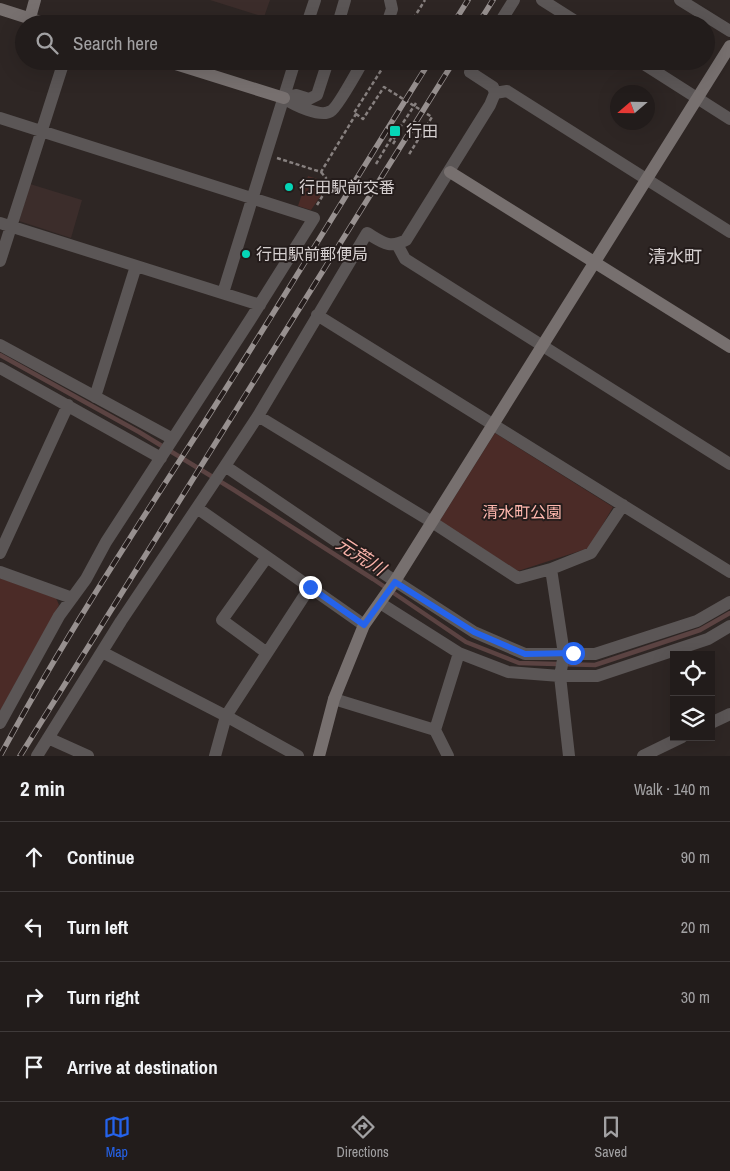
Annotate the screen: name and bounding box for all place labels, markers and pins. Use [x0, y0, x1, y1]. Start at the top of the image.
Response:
place label: 行田 [406, 120, 438, 142]
marker: 行田 [388, 124, 402, 138]
place label: 行田駅前交番 [299, 176, 395, 198]
marker: 行田駅前交番 [283, 181, 295, 193]
place label: 行田駅前郵便局 [256, 243, 368, 265]
marker: 行田駅前郵便局 [240, 248, 252, 260]

